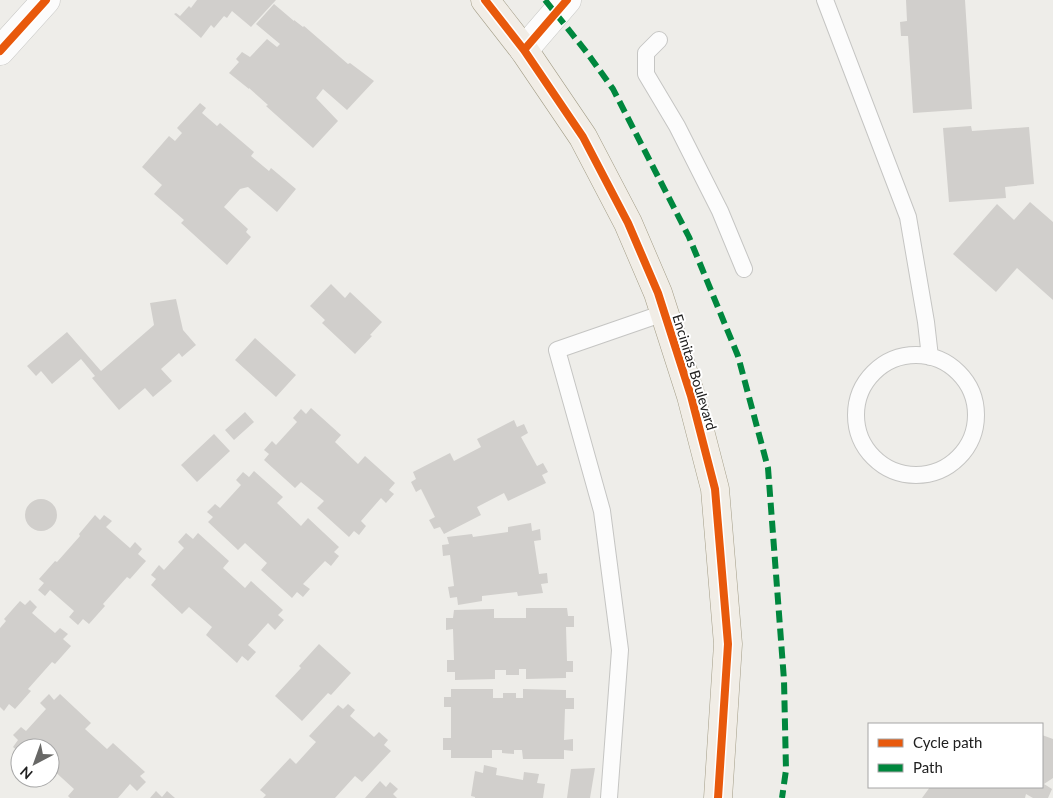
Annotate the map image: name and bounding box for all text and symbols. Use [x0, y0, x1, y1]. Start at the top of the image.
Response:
street label: Encinitas Boulevard [669, 312, 721, 432]
legend [868, 723, 1043, 788]
text: Cycle path [913, 733, 982, 751]
north arrow [10, 738, 60, 788]
text: Path [913, 758, 943, 776]
text: N [16, 763, 36, 783]

